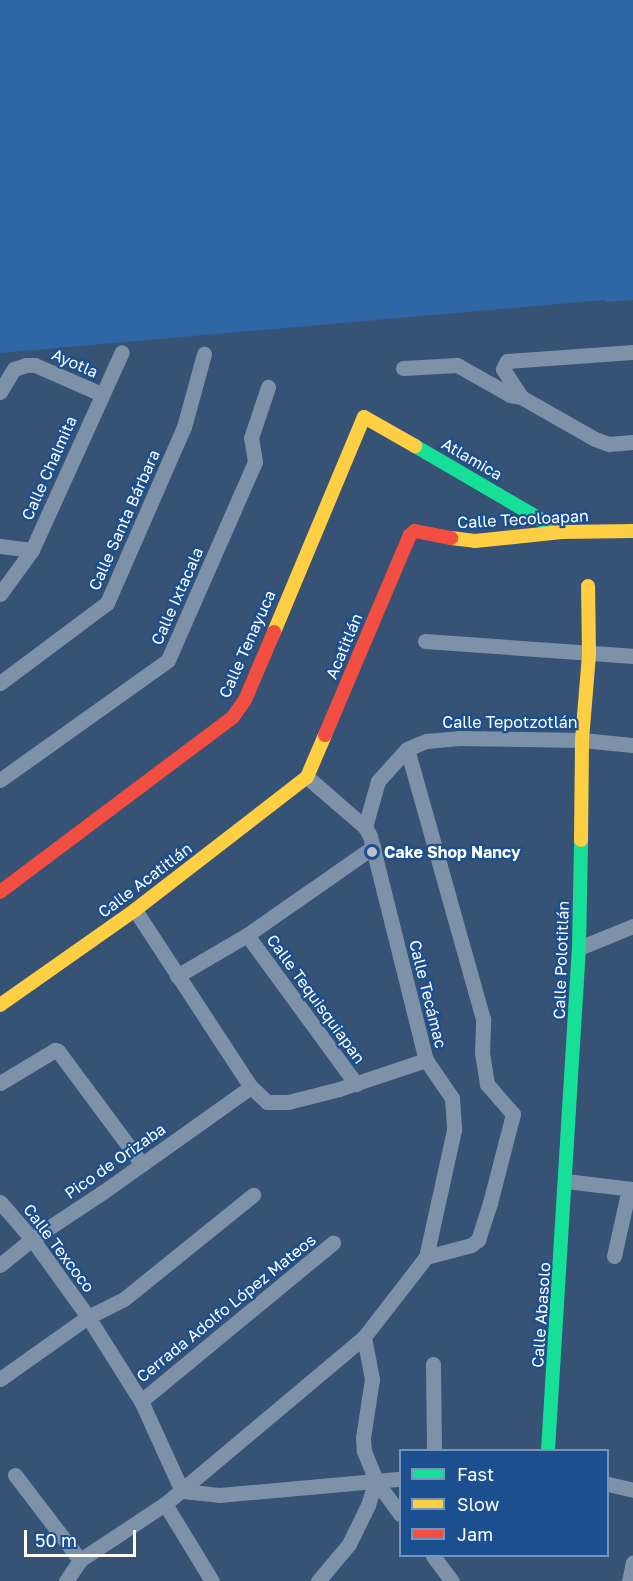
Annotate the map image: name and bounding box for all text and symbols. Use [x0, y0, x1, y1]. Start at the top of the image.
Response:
street label: Ayotla [49, 344, 101, 382]
street label: Calle Chalmita [17, 413, 81, 523]
street label: Atlamica [438, 434, 506, 484]
street label: Calle Santa Bárbara [84, 447, 164, 593]
street label: Calle Tecoloapan [457, 506, 589, 532]
street label: Calle Ixtacala [147, 544, 207, 648]
street label: Calle Tenayuca [215, 587, 279, 701]
street label: Acatitlán [322, 610, 366, 682]
street label: Calle Tepotzotlán [442, 712, 578, 732]
street label: Calle Acatitlán [94, 838, 196, 922]
place label: Cake Shop Nancy [384, 842, 521, 862]
marker: Cake Shop Nancy [365, 845, 379, 859]
street label: Calle Polotitlán [549, 900, 573, 1020]
street label: Calle Tequisquiapan [263, 931, 369, 1067]
street label: Calle Tecámac [405, 938, 451, 1050]
street label: Pico de Orizaba [61, 1119, 169, 1203]
street label: Calle Texcoco [19, 1200, 99, 1296]
street label: Cerrada Adolfo López Mateos [133, 1230, 319, 1386]
street label: Calle Abasolo [528, 1262, 554, 1368]
legend [399, 1449, 609, 1557]
text: Fast [457, 1463, 494, 1485]
text: Slow [457, 1493, 499, 1515]
scale bar [27, 1518, 140, 1556]
text: Jam [457, 1523, 493, 1545]
text: 50 m [35, 1529, 77, 1551]

